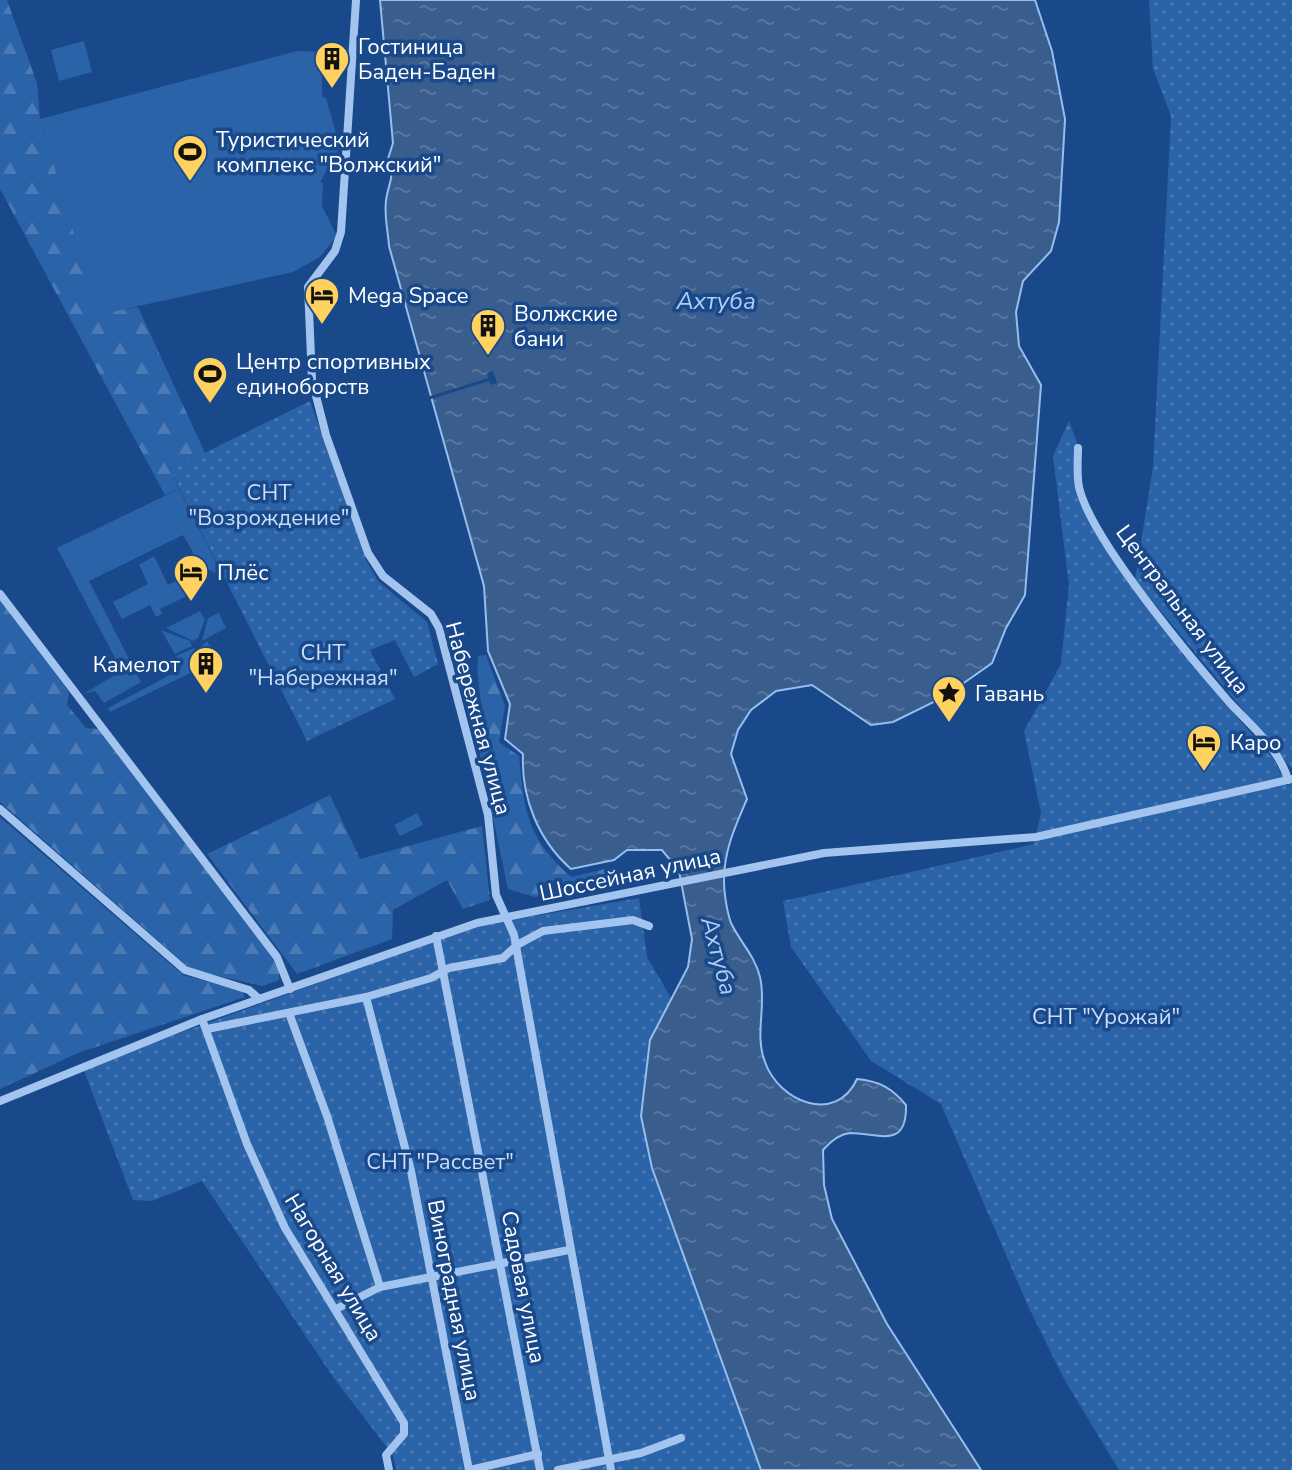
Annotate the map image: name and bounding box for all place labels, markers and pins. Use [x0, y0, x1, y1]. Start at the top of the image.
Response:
place label: Гостиница Баден-Баден [358, 32, 496, 87]
building icon: Гостиница Баден-Баден [313, 40, 351, 90]
place label: Туристический комплекс "Волжский" [216, 125, 441, 180]
sports icon: Туристический комплекс "Волжский" [171, 133, 209, 183]
hotel icon: Mega Space [303, 276, 341, 326]
place label: Mega Space [348, 281, 468, 311]
place label: Волжские бани [514, 299, 618, 354]
building icon: Волжские бани [469, 307, 507, 357]
place label: Центр спортивных единоборств [236, 347, 431, 402]
sports icon: Центр спортивных единоборств [191, 355, 229, 405]
hotel icon: Плёс [172, 553, 210, 603]
place label: Плёс [217, 558, 269, 588]
building icon: Камелот [187, 645, 225, 695]
place label: Камелот [93, 650, 180, 680]
place icon: Гавань [930, 674, 968, 724]
place label: Гавань [975, 679, 1044, 709]
hotel icon: Каро [1185, 723, 1223, 773]
place label: Каро [1230, 728, 1281, 758]

